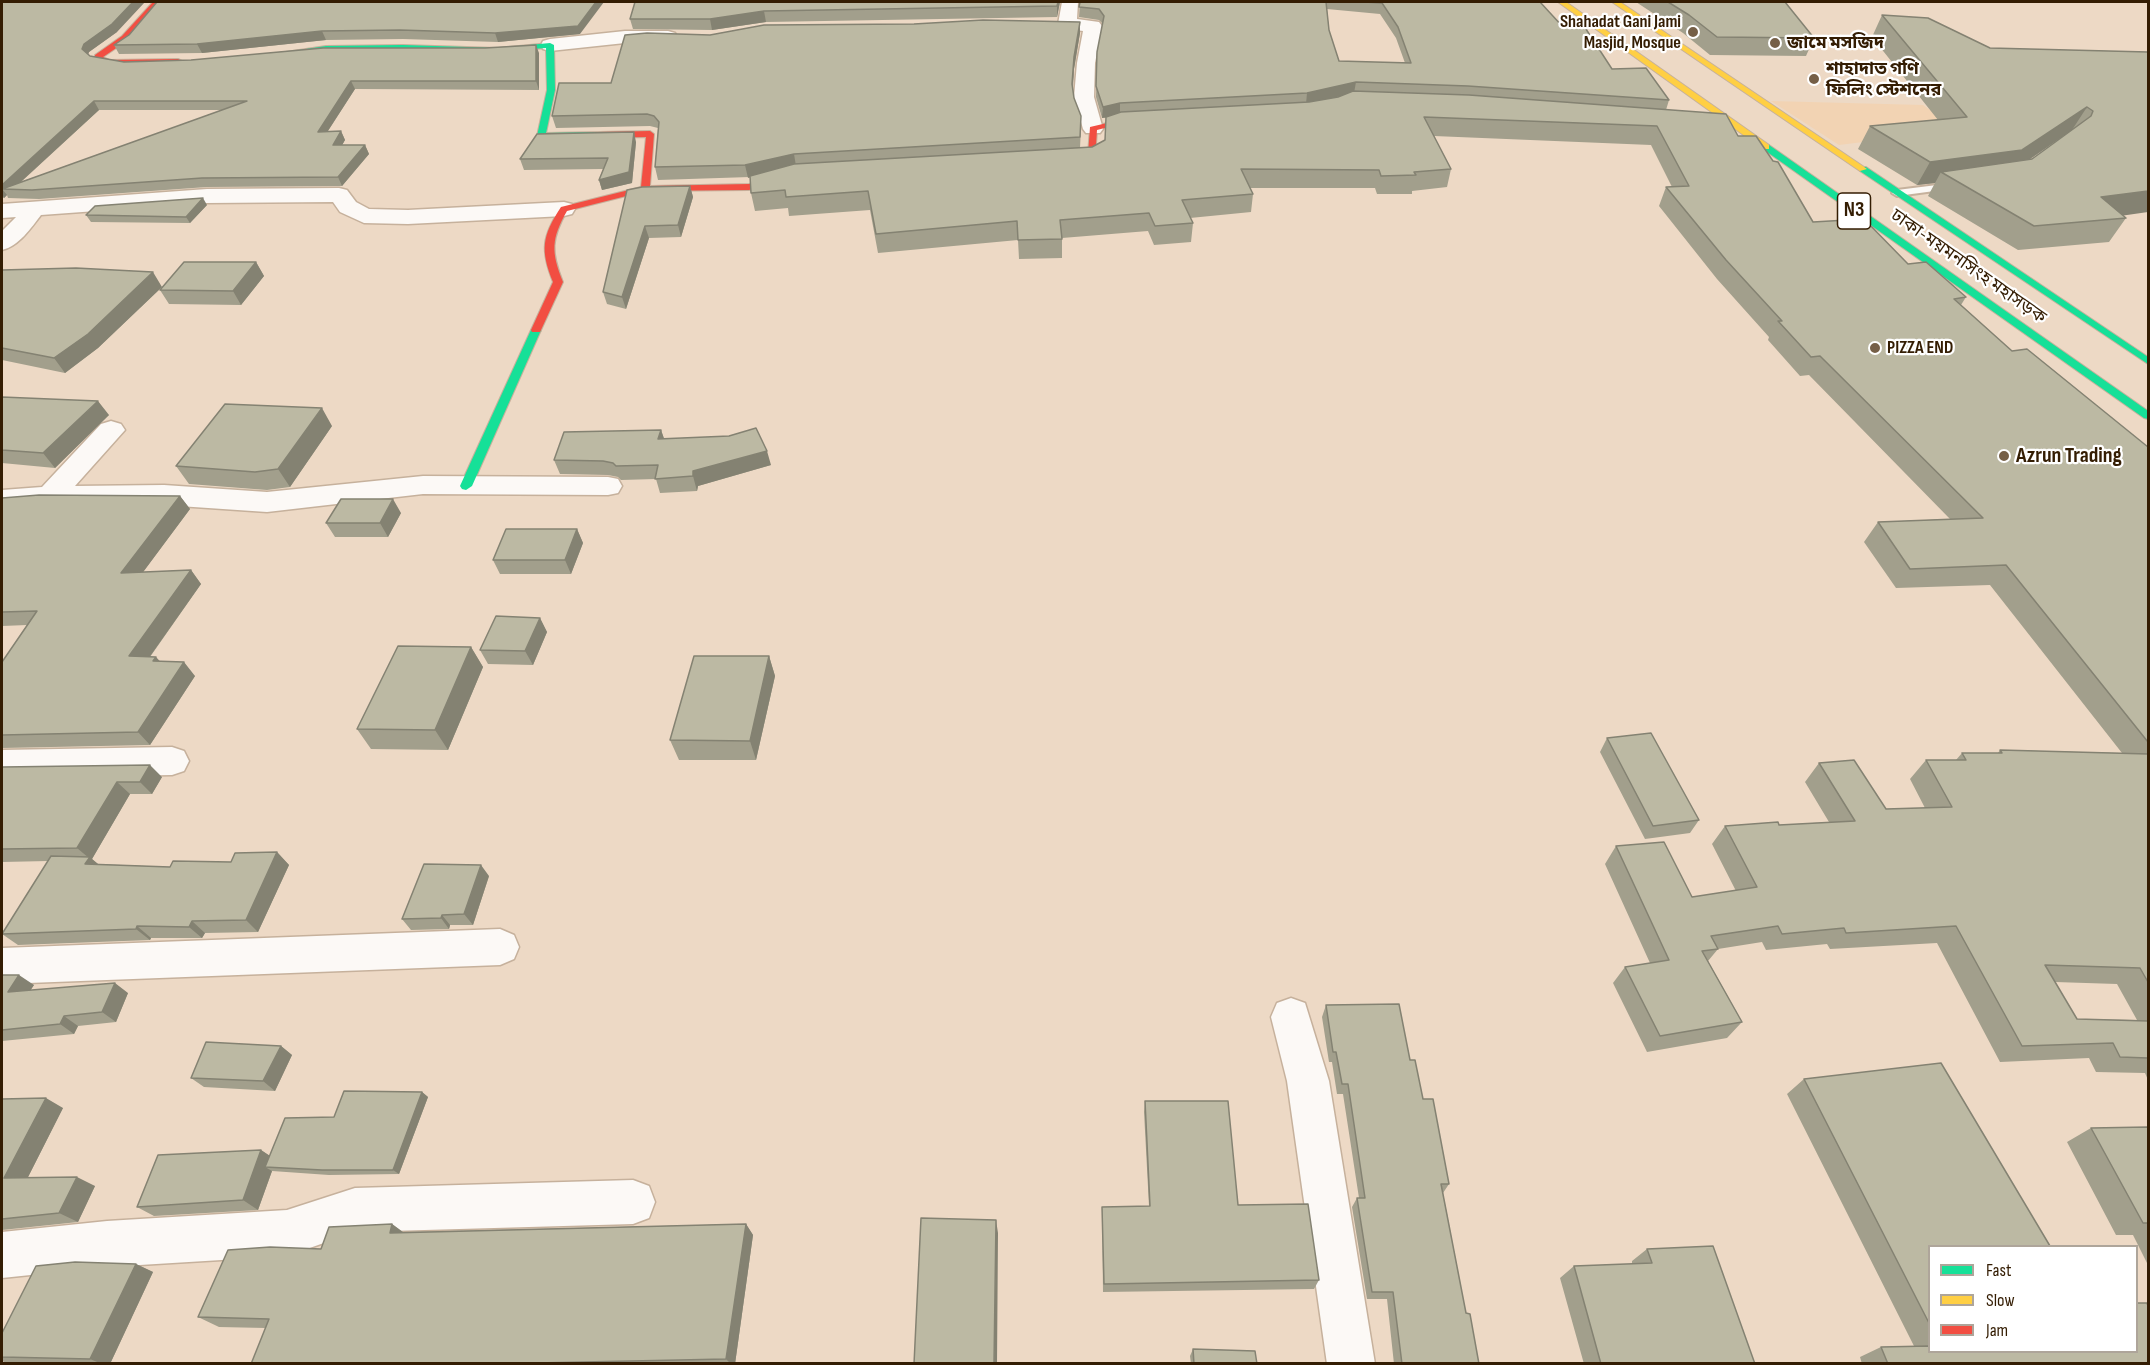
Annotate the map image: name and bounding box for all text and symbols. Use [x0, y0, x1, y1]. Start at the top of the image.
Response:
place label: Shahadat Gani Jami Masjid, Mosque [1560, 11, 1681, 54]
marker: Shahadat Gani Jami Masjid, Mosque [1686, 25, 1700, 39]
place label: জামে মসজিদ [1787, 32, 1884, 54]
marker: জামে মসজিদ [1768, 36, 1782, 50]
place label: শাহাদাত গণি ফিলিং স্টেশনের [1826, 58, 1941, 100]
marker: শাহাদাত গণি ফিলিং স্টেশনের [1807, 72, 1821, 86]
road number: N3 [1838, 193, 1870, 229]
street label: ঢাকা-ময়মনসিংহ মহাসড়ক [1886, 205, 2050, 329]
place label: PIZZA END [1887, 337, 1953, 359]
marker: PIZZA END [1868, 341, 1882, 355]
place label: Azrun Trading [2016, 443, 2122, 469]
marker: Azrun Trading [1997, 449, 2011, 463]
legend [1928, 1245, 2138, 1353]
text: Fast [1986, 1260, 2011, 1281]
text: Slow [1986, 1290, 2015, 1311]
text: Jam [1986, 1320, 2008, 1341]

